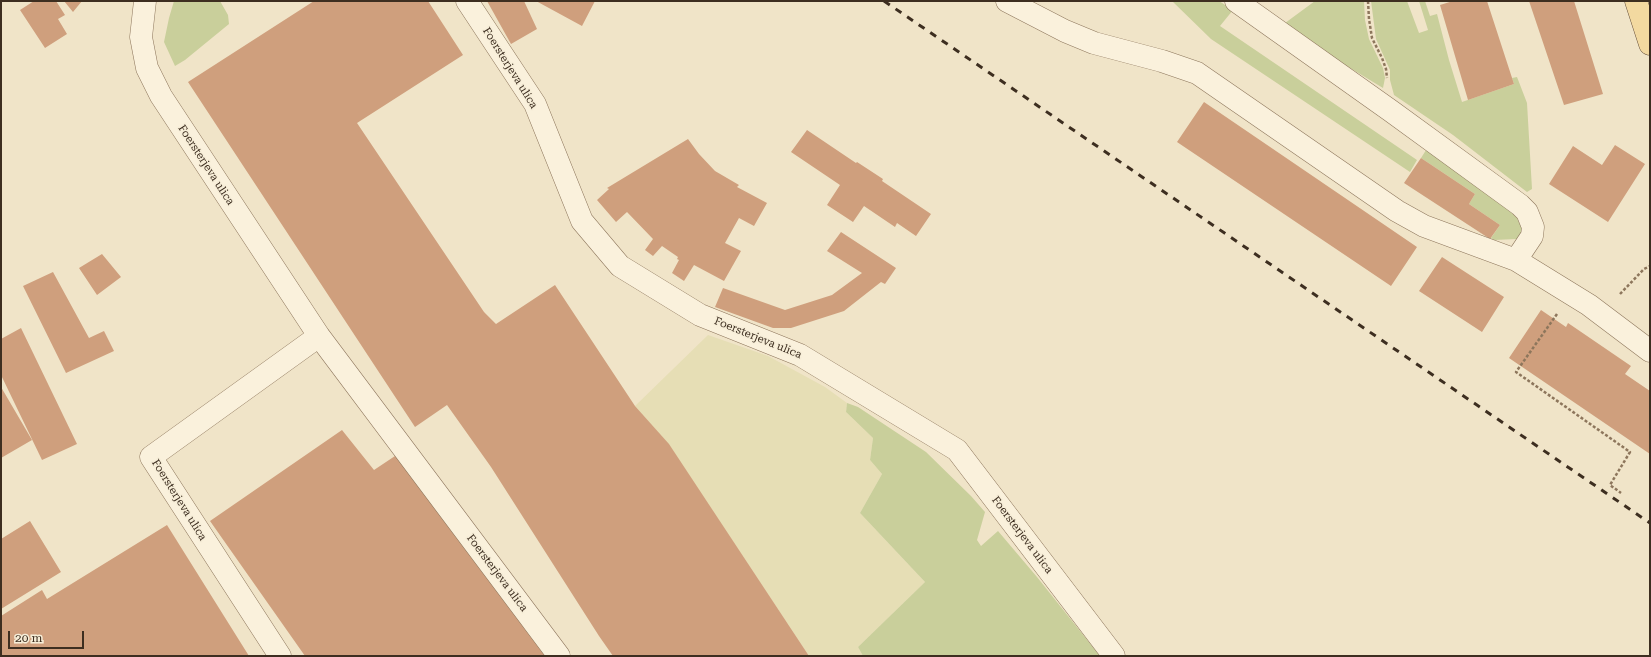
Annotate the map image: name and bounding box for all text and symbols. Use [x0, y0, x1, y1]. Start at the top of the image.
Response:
street label: Foersterjeva ulica [480, 25, 540, 111]
street label: Foersterjeva ulica [175, 122, 237, 208]
street label: Foersterjeva ulica [712, 314, 804, 362]
street label: Foersterjeva ulica [149, 457, 209, 543]
street label: Foersterjeva ulica [989, 494, 1055, 576]
street label: Foersterjeva ulica [464, 532, 530, 614]
scale bar [10, 623, 86, 649]
text: 20 m [15, 631, 42, 645]

